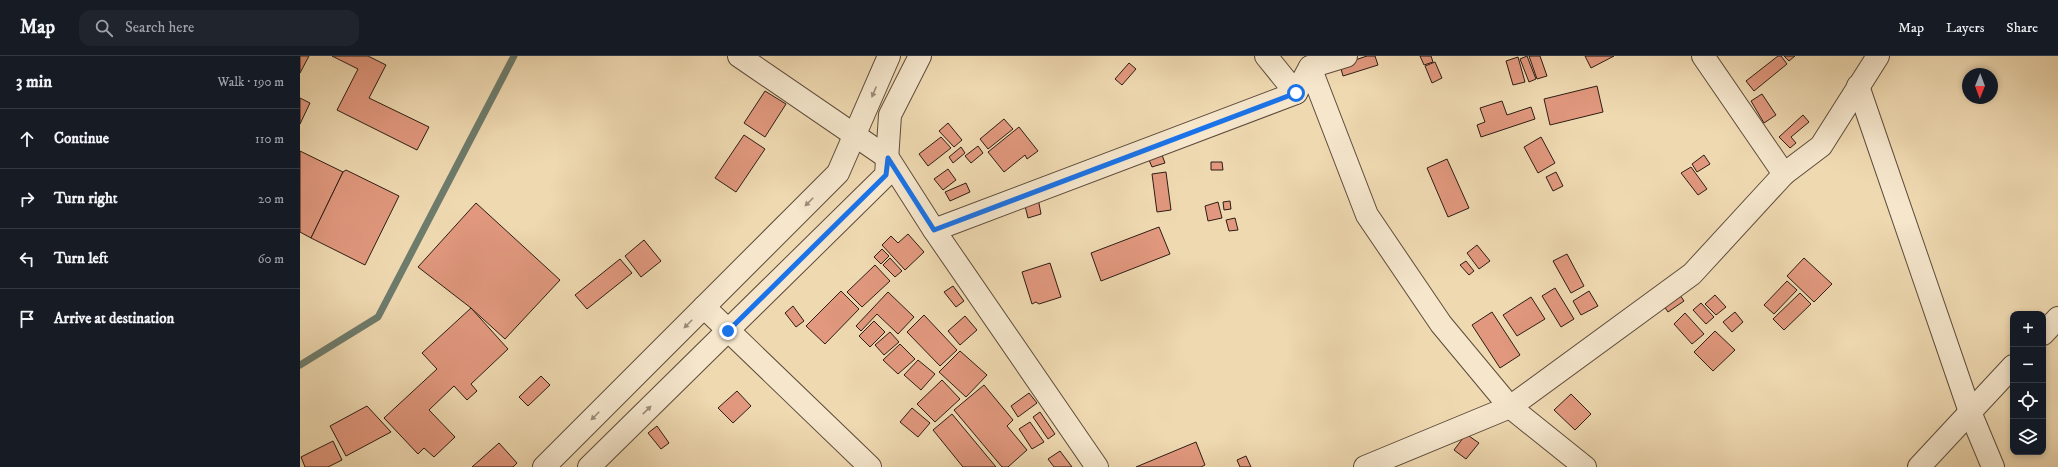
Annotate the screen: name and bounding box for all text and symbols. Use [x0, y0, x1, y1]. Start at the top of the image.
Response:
search box [79, 10, 359, 46]
text: Map [20, 16, 55, 39]
icon: search [93, 17, 115, 39]
text: Search here [125, 18, 194, 37]
text: Map [1898, 19, 1924, 37]
text: Layers [1946, 19, 1984, 37]
text: Share [2006, 19, 2038, 37]
north arrow [1962, 68, 1998, 104]
text: 3 min [16, 71, 52, 93]
text: Walk · 190 m [218, 74, 284, 90]
route start [1287, 84, 1305, 102]
one-way arrow [870, 86, 876, 98]
icon: ahead [16, 128, 38, 150]
text: Continue [54, 129, 109, 148]
text: 110 m [255, 131, 284, 147]
icon: right [16, 188, 38, 210]
text: Turn right [54, 189, 117, 208]
text: 20 m [258, 191, 284, 207]
one-way arrow [804, 198, 814, 207]
icon: left [16, 248, 38, 270]
text: Turn left [54, 249, 108, 268]
text: 60 m [258, 251, 284, 267]
icon: arrive [16, 308, 38, 330]
text: Arrive at destination [54, 309, 174, 328]
map controls [2010, 311, 2046, 455]
button: + [2010, 311, 2046, 347]
one-way arrow [683, 319, 692, 329]
route end [719, 322, 737, 340]
button: − [2010, 347, 2046, 383]
button: locate [2010, 383, 2046, 419]
one-way arrow [642, 405, 652, 415]
one-way arrow [590, 411, 600, 421]
button: layers [2010, 419, 2046, 455]

